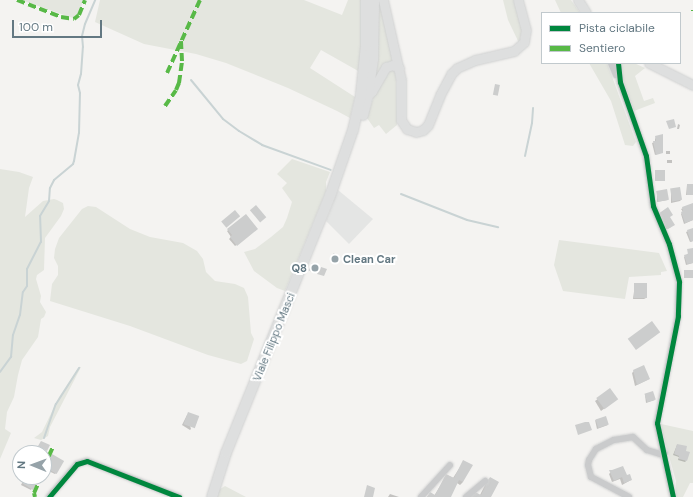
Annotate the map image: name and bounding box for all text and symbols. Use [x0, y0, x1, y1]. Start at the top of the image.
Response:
scale bar [14, 12, 104, 38]
legend [541, 12, 681, 64]
text: 100 m [19, 19, 53, 35]
text: Pista ciclabile [579, 20, 655, 36]
text: Sentiero [579, 40, 625, 56]
place label: Clean Car [343, 252, 396, 266]
marker: Clean Car [330, 254, 340, 264]
place label: Q8 [291, 261, 307, 275]
marker: Q8 [310, 263, 320, 273]
street label: Viale Filippo Masci [250, 291, 298, 383]
north arrow [12, 445, 52, 485]
text: N [14, 461, 28, 469]

